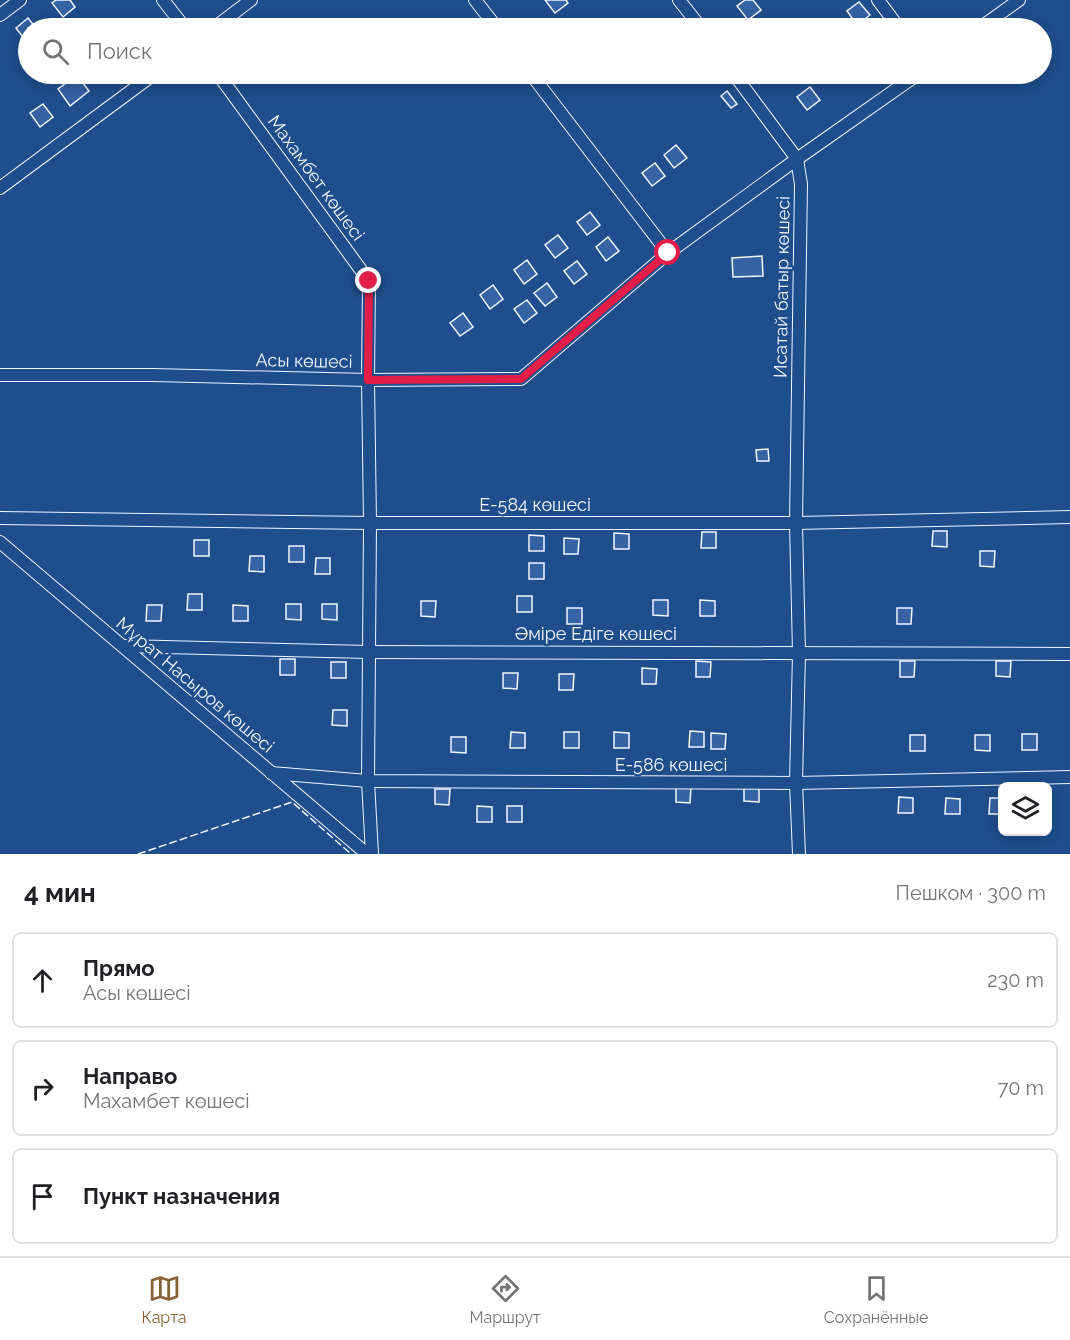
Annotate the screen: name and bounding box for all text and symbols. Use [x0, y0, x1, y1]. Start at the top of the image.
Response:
search box [18, 18, 1052, 84]
icon: search [39, 35, 72, 68]
text: Поиск [87, 38, 152, 64]
street label: Махамбет көшесі [264, 111, 369, 245]
street label: Исатай батыр көшесі [769, 196, 794, 378]
route start [654, 239, 680, 265]
route end [355, 267, 381, 293]
street label: Асы көшесі [255, 349, 353, 372]
street label: Е-584 көшесі [479, 494, 591, 515]
street label: Мұрат Насыров көшесі [112, 613, 278, 757]
street label: Әміре Едіге көшесі [515, 623, 677, 644]
street label: Е-586 көшесі [615, 754, 727, 775]
map controls [998, 782, 1052, 836]
button: layers [998, 782, 1052, 836]
text: 4 мин [24, 878, 96, 908]
text: Пешком · 300 m [896, 881, 1046, 905]
text: Прямо [83, 955, 155, 981]
icon: ahead [26, 964, 59, 997]
text: 230 m [987, 968, 1044, 992]
text: Асы көшесі [83, 981, 191, 1005]
text: Направо [83, 1063, 177, 1089]
icon: right [26, 1072, 59, 1105]
text: 70 m [998, 1076, 1044, 1100]
text: Махамбет көшесі [83, 1089, 250, 1113]
icon: arrive [26, 1180, 59, 1213]
text: Пункт назначения [83, 1183, 280, 1209]
tab: Карта [141, 1272, 187, 1327]
tab: Маршрут [470, 1272, 541, 1327]
tab: Сохранённые [824, 1272, 928, 1327]

